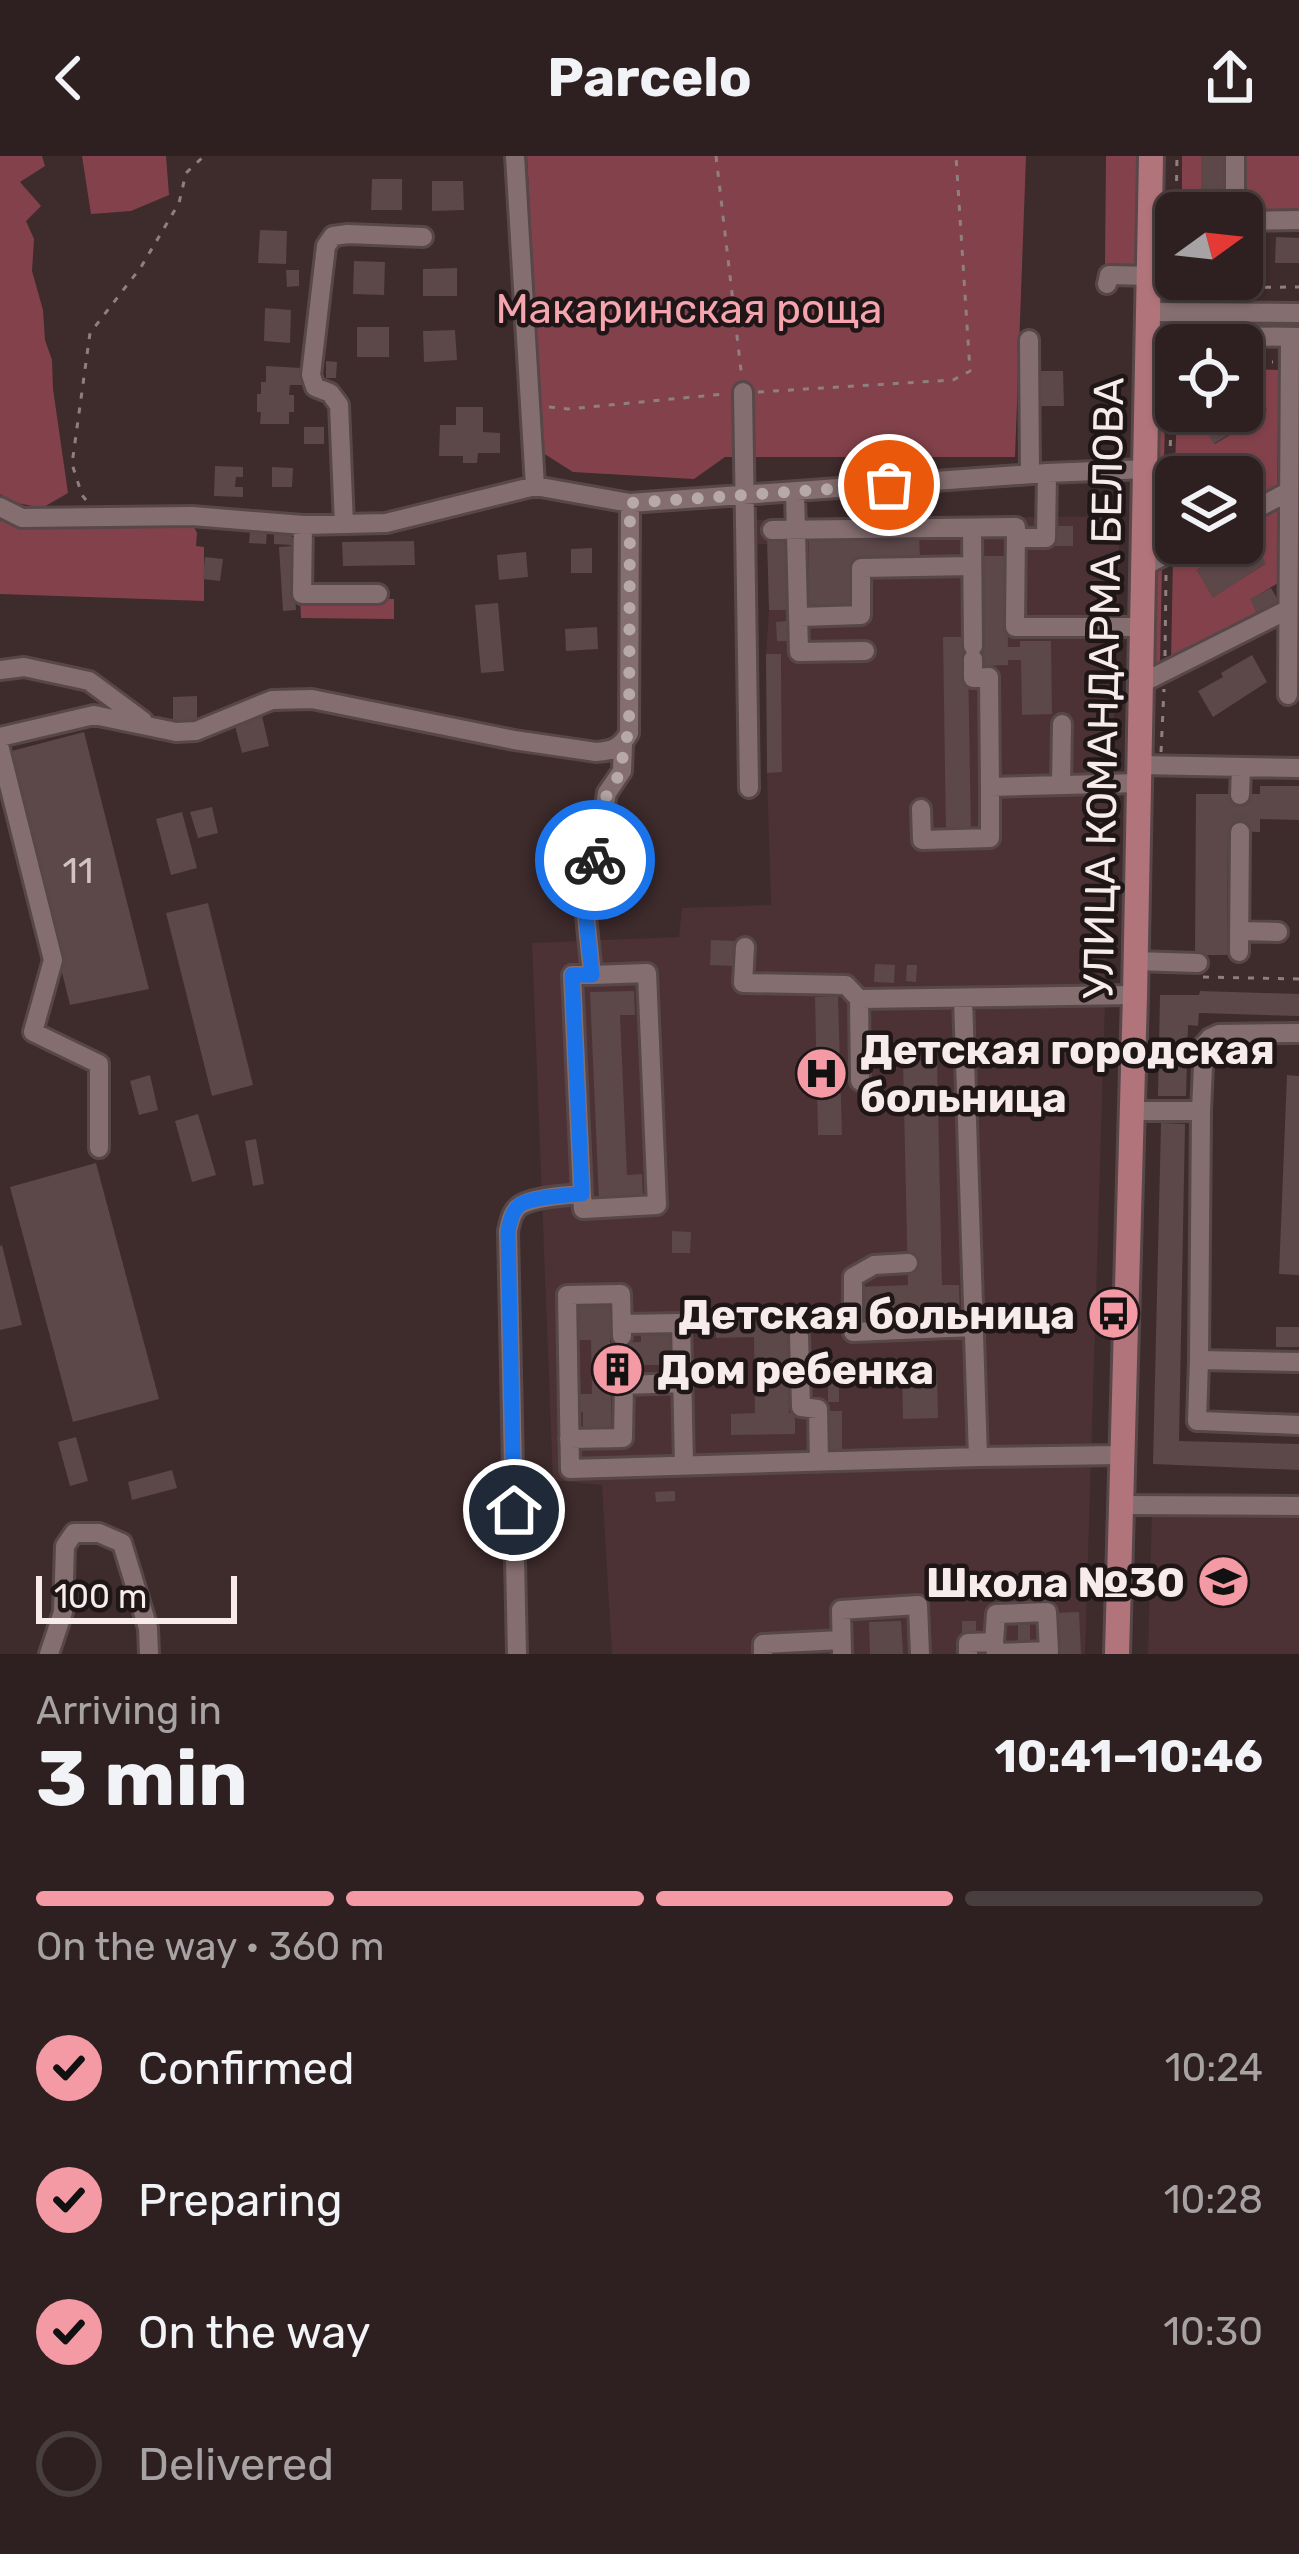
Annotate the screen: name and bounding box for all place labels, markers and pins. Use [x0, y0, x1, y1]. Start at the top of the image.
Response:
pin [838, 434, 940, 536]
place label: Детская городская больница [860, 1025, 1275, 1123]
hospital icon: Детская городская больница [793, 1045, 849, 1101]
bus stop icon: Детская больница [1086, 1286, 1142, 1342]
place label: Детская больница [678, 1290, 1075, 1340]
building icon: Дом ребенка [590, 1341, 646, 1397]
place label: Дом ребенка [657, 1345, 934, 1395]
pin [463, 1459, 565, 1561]
school or university icon: Школа №30 [1196, 1554, 1252, 1610]
place label: Школа №30 [926, 1558, 1185, 1608]

